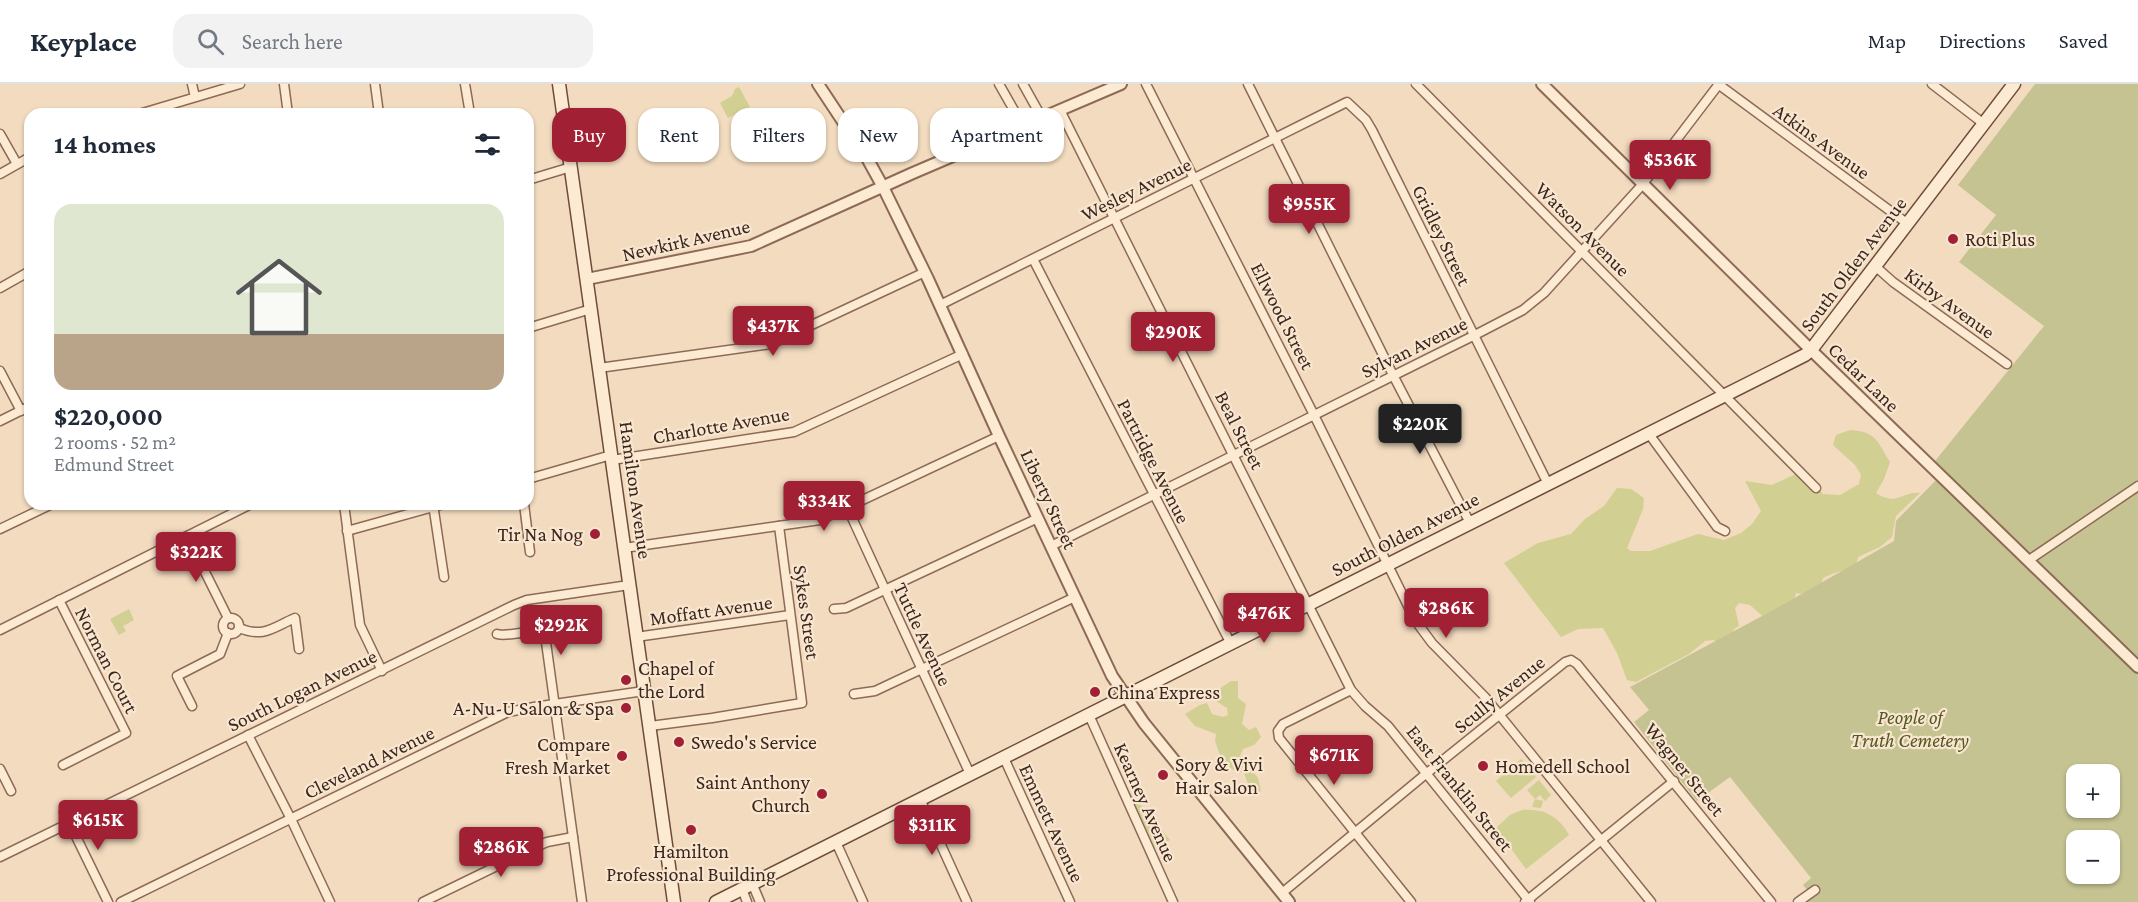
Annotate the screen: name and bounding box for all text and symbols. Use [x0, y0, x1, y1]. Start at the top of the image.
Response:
search box [173, 14, 593, 68]
icon: search [194, 25, 227, 58]
text: Keyplace [30, 26, 137, 57]
text: Search here [242, 29, 343, 54]
text: Map [1868, 29, 1906, 53]
text: Directions [1939, 29, 2026, 53]
text: Saved [2059, 29, 2108, 53]
street label: Atkins Avenue [1769, 99, 1875, 183]
chip: Buy [552, 108, 626, 162]
chip: Rent [638, 108, 719, 162]
chip: Filters [731, 108, 826, 162]
chip: New [838, 108, 918, 162]
chip: Apartment [930, 108, 1064, 162]
icon: filters [471, 128, 504, 161]
text: 14 homes [54, 130, 156, 159]
pin: $536K [1628, 140, 1712, 191]
text: $536K [1644, 148, 1696, 170]
street label: Wesley Avenue [1077, 153, 1195, 226]
street label: Watson Avenue [1531, 177, 1635, 281]
street label: Gridley Street [1407, 181, 1476, 290]
pin: $955K [1267, 184, 1351, 235]
text: $955K [1283, 192, 1335, 214]
street label: South Olden Avenue [1795, 192, 1911, 335]
street label: Newkirk Avenue [620, 215, 752, 265]
place label: Roti Plus [1965, 228, 2035, 250]
marker: Roti Plus [1946, 232, 1960, 246]
icon: home [225, 243, 333, 351]
street label: Ellwood Street [1247, 259, 1320, 373]
street label: Kirby Avenue [1900, 263, 1999, 344]
pin: $437K [731, 306, 815, 357]
pin: $290K [1131, 312, 1215, 363]
street label: Sylvan Avenue [1357, 312, 1471, 383]
text: $437K [747, 314, 799, 336]
text: $290K [1145, 320, 1201, 342]
street label: Cedar Lane [1824, 338, 1904, 416]
street label: Beal Street [1211, 387, 1269, 473]
street label: Partridge Avenue [1112, 395, 1195, 527]
text: $220,000 [54, 402, 163, 431]
street label: Charlotte Avenue [651, 402, 791, 448]
pin: $220K [1378, 404, 1462, 455]
text: $220K [1392, 412, 1448, 434]
street label: Hamilton Avenue [615, 420, 657, 560]
text: 2 rooms · 52 m² [54, 431, 176, 453]
street label: Liberty Street [1015, 446, 1082, 553]
text: Edmund Street [54, 453, 174, 475]
pin: $334K [782, 481, 866, 532]
street label: South Olden Avenue [1328, 487, 1483, 581]
text: $334K [798, 489, 851, 511]
place label: Tir Na Nog [497, 523, 583, 546]
marker: Tir Na Nog [588, 527, 602, 541]
pin: $322K [154, 532, 238, 583]
text: $322K [170, 540, 222, 562]
street label: Sykes Street [789, 563, 825, 661]
street label: Tuttle Avenue [890, 579, 957, 689]
pin: $286K [1404, 588, 1488, 639]
street label: Moffatt Avenue [648, 590, 774, 629]
pin: $476K [1222, 593, 1306, 644]
text: $286K [1418, 596, 1474, 618]
text: $476K [1237, 601, 1291, 623]
street label: Norman Court [71, 603, 143, 717]
pin: $292K [519, 605, 603, 656]
text: $292K [534, 613, 588, 635]
street label: South Logan Avenue [224, 644, 381, 737]
street label: Scully Avenue [1449, 651, 1550, 738]
place label: Chapel of the Lord [638, 657, 715, 702]
marker: Chapel of the Lord [619, 673, 633, 687]
place label: China Express [1107, 681, 1220, 704]
marker: China Express [1088, 685, 1102, 699]
place label: A-Nu-U Salon & Spa [453, 697, 614, 720]
marker: A-Nu-U Salon & Spa [619, 701, 633, 715]
park label: People of Truth Cemetery [1851, 706, 1969, 752]
street label: Wagner Street [1640, 718, 1730, 821]
street label: East Franklin Street [1402, 720, 1518, 856]
street label: Cleveland Avenue [300, 721, 438, 803]
place label: Swedo's Service [691, 731, 817, 753]
place label: Compare Fresh Market [505, 733, 610, 778]
marker: Swedo's Service [672, 735, 686, 749]
pin: $671K [1292, 735, 1376, 786]
street label: Kearney Avenue [1109, 739, 1182, 865]
text: $671K [1309, 743, 1359, 765]
marker: Compare Fresh Market [615, 749, 629, 763]
place label: Sory & Vivi Hair Salon [1175, 753, 1263, 798]
place label: Homedell School [1495, 755, 1630, 777]
marker: Homedell School [1476, 759, 1490, 773]
street label: Emmett Avenue [1015, 760, 1089, 886]
map controls [2066, 764, 2120, 884]
button: + [2066, 764, 2120, 818]
marker: Sory & Vivi Hair Salon [1156, 768, 1170, 782]
place label: Saint Anthony Church [696, 771, 811, 816]
marker: Saint Anthony Church [815, 787, 829, 801]
pin: $615K [56, 800, 140, 851]
pin: $311K [890, 805, 974, 856]
text: $615K [73, 808, 123, 830]
text: $311K [908, 813, 956, 835]
marker: Hamilton Professional Building [684, 823, 698, 837]
pin: $286K [459, 827, 543, 878]
button: − [2066, 830, 2120, 884]
text: $286K [473, 835, 529, 857]
place label: Hamilton Professional Building [606, 840, 776, 886]

